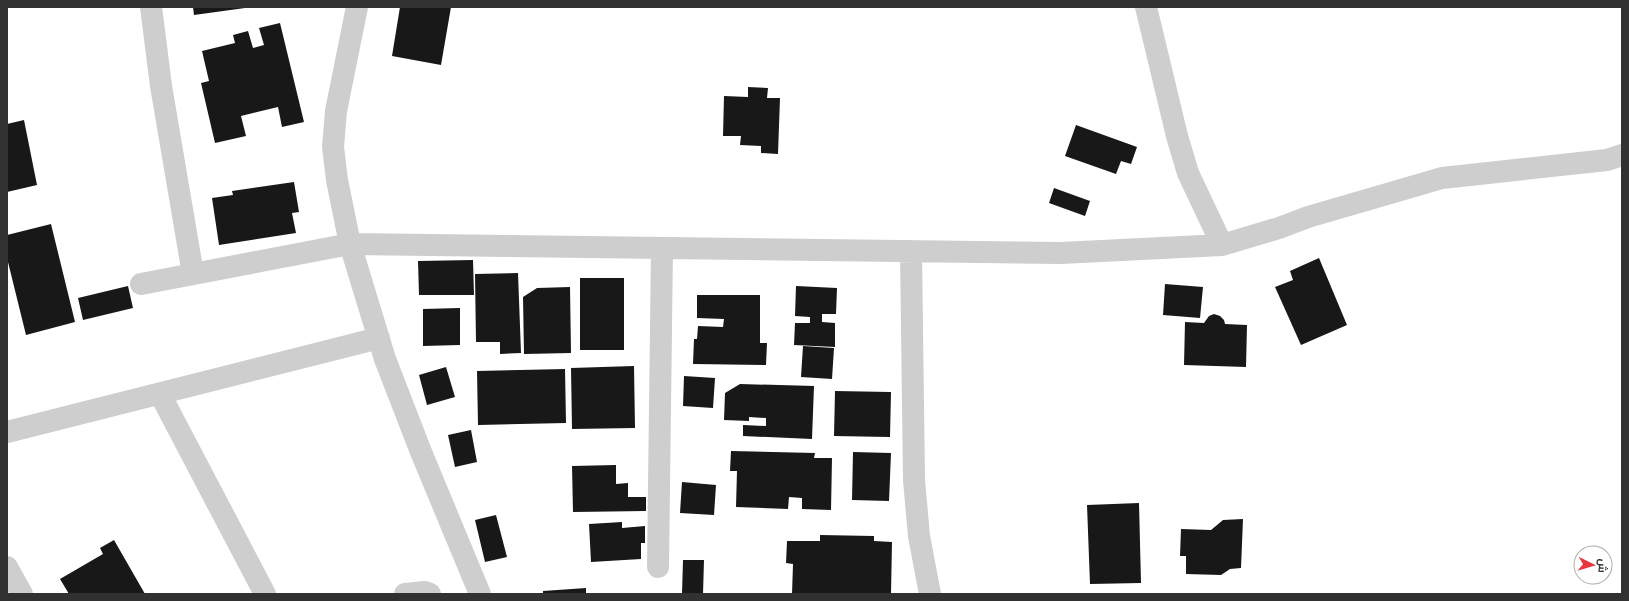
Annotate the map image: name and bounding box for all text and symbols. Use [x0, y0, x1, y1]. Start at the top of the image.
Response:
north arrow [1573, 545, 1613, 585]
text: ش [1595, 558, 1610, 573]

